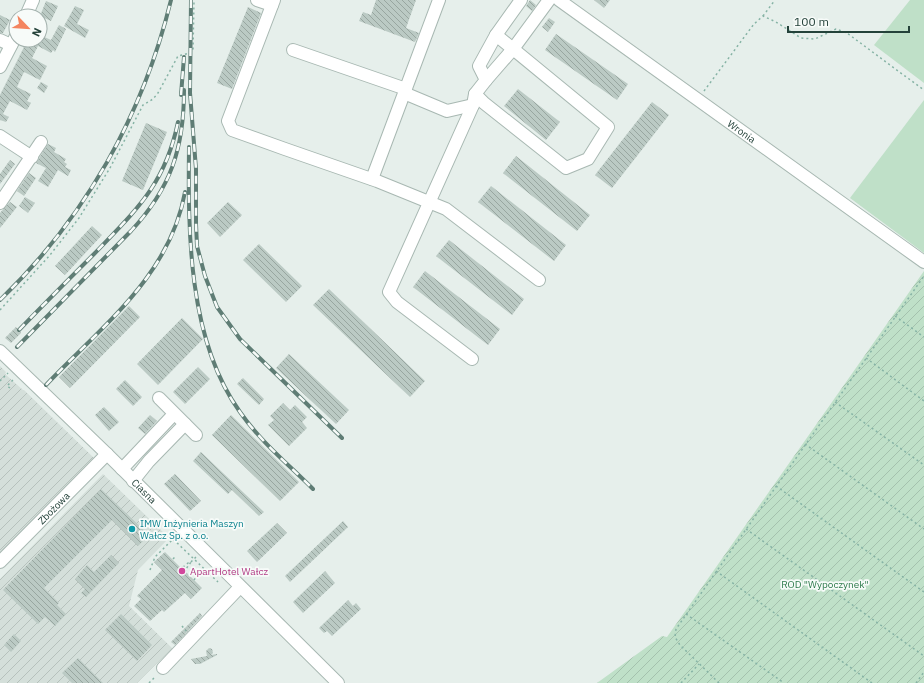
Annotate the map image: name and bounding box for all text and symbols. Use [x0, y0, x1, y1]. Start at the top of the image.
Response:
north arrow [8, 8, 48, 48]
scale bar [788, 8, 909, 34]
text: 100 m [794, 14, 829, 29]
text: N [29, 26, 45, 39]
street label: Wronia [725, 117, 759, 146]
street label: Ciasna [129, 476, 160, 507]
street label: Zbożowa [35, 489, 73, 527]
place label: IMW Inżynieria Maszyn Wałcz Sp. z o.o. [140, 517, 244, 542]
marker: IMW Inżynieria Maszyn Wałcz Sp. z o.o. [127, 524, 137, 534]
place label: ApartHotel Wałcz [190, 565, 268, 578]
marker: ApartHotel Wałcz [177, 566, 187, 576]
park label: ROD "Wypoczynek" [781, 578, 869, 591]

